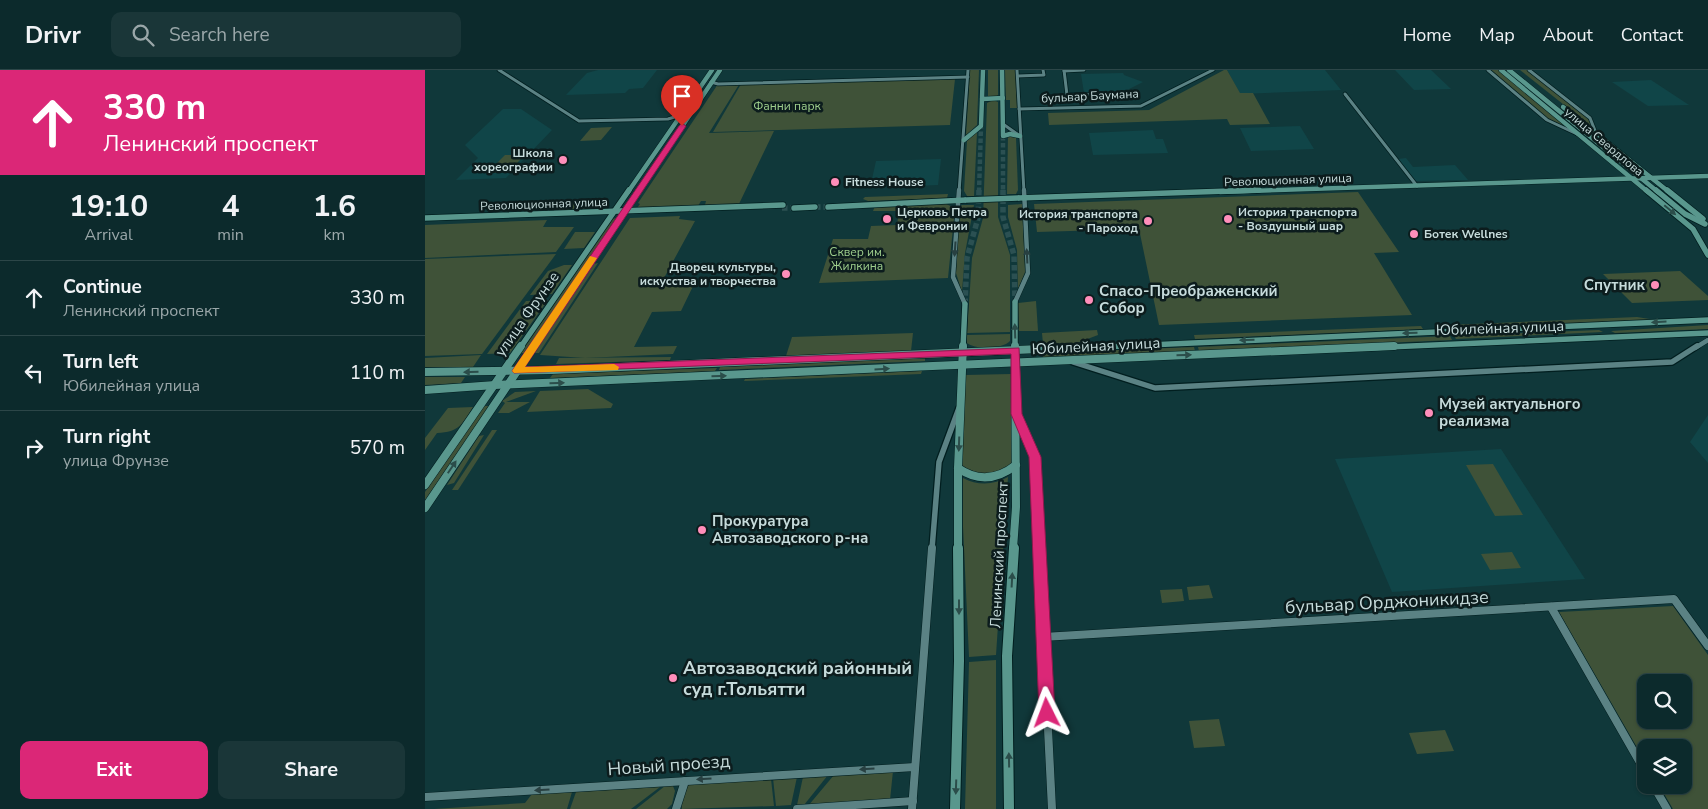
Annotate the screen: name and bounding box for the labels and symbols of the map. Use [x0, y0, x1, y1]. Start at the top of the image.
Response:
pin [661, 75, 703, 126]
street label: бульвар Баумана [1041, 85, 1139, 107]
park label: Фанни парк [753, 98, 822, 114]
street label: улица Свердлова [1561, 104, 1647, 180]
place label: Школа хореографии [474, 145, 553, 175]
marker: Школа хореографии [557, 154, 569, 166]
street label: Революционная улица [1224, 170, 1352, 190]
place label: Fitness House [845, 174, 924, 190]
marker: Fitness House [829, 176, 841, 188]
street label: Революционная улица [480, 194, 608, 214]
place label: Церковь Петра и Февронии [897, 204, 987, 234]
place label: История транспорта - Воздушный шар [1238, 204, 1357, 234]
one-way arrow [1663, 204, 1676, 215]
place label: История транспорта - Пароход [1019, 206, 1139, 236]
marker: Церковь Петра и Февронии [881, 213, 893, 225]
marker: История транспорта - Воздушный шар [1222, 213, 1234, 225]
marker: История транспорта - Пароход [1142, 215, 1154, 227]
place label: Ботек Wellnes [1424, 226, 1508, 242]
marker: Ботек Wellnes [1408, 228, 1420, 240]
one-way arrow [951, 241, 959, 257]
park label: Сквер им. Жилкина [829, 244, 885, 274]
one-way arrow [1022, 248, 1030, 264]
place label: Дворец культуры, искусства и творчества [640, 259, 776, 289]
street label: улица Фрунзе [490, 268, 564, 360]
marker: Дворец культуры, искусства и творчества [780, 268, 792, 280]
place label: Спутник [1584, 275, 1646, 295]
marker: Спутник [1649, 279, 1661, 291]
place label: Спасо-Преображенский Собор [1099, 281, 1278, 318]
marker: Спасо-Преображенский Собор [1083, 294, 1095, 306]
street label: Юбилейная улица [1435, 316, 1565, 340]
one-way arrow [1651, 318, 1667, 326]
one-way arrow [1011, 322, 1019, 338]
one-way arrow [1401, 330, 1417, 338]
street label: Юбилейная улица [1031, 333, 1161, 359]
one-way arrow [1239, 337, 1255, 345]
one-way arrow [1176, 351, 1192, 359]
one-way arrow [874, 364, 890, 372]
one-way arrow [463, 368, 479, 376]
one-way arrow [712, 371, 728, 379]
one-way arrow [549, 378, 565, 386]
place label: Музей актуального реализма [1439, 394, 1581, 431]
marker: Музей актуального реализма [1423, 407, 1435, 419]
one-way arrow [954, 437, 962, 453]
one-way arrow [447, 461, 457, 474]
street label: Ленинский проспект [985, 481, 1013, 629]
place label: Прокуратура Автозаводского р-на [712, 511, 868, 548]
marker: Прокуратура Автозаводского р-на [696, 524, 708, 536]
one-way arrow [1008, 572, 1016, 588]
street label: бульвар Орджоникидзе [1285, 585, 1489, 619]
one-way arrow [955, 599, 963, 615]
place label: Автозаводский районный суд г.Тольятти [683, 656, 912, 701]
marker: Автозаводский районный суд г.Тольятти [667, 672, 679, 684]
position arrow [1020, 686, 1072, 738]
street label: Новый проезд [607, 749, 731, 781]
one-way arrow [1005, 752, 1013, 768]
one-way arrow [858, 766, 874, 774]
one-way arrow [696, 776, 712, 784]
one-way arrow [951, 779, 959, 795]
one-way arrow [534, 786, 550, 794]

